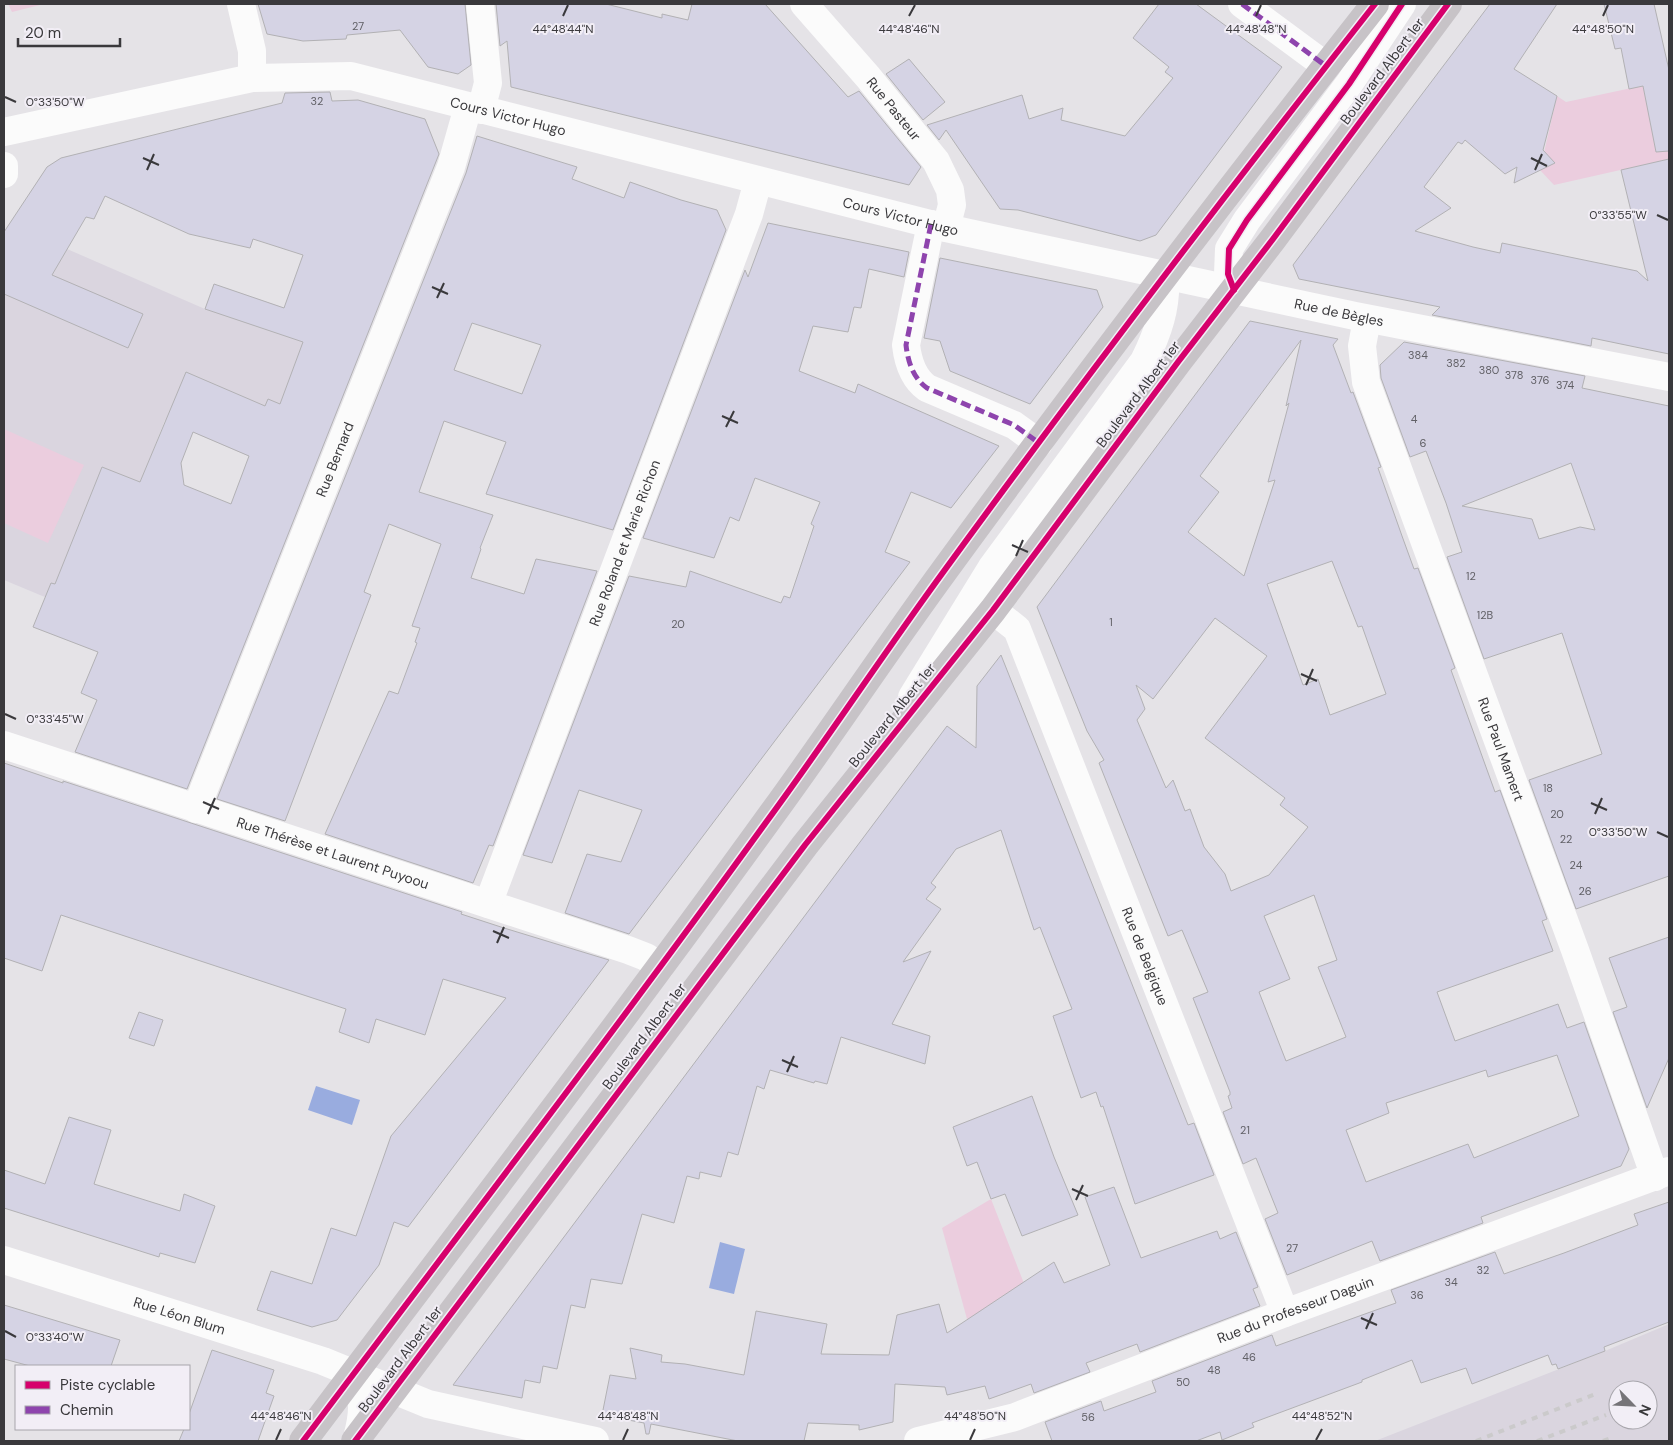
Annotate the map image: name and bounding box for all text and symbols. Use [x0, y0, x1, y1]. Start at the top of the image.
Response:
street label: Boulevard Albert 1er [1336, 14, 1428, 128]
scale bar [18, 15, 120, 47]
house number: 27 [352, 19, 364, 33]
text: 44°48'44"N [533, 21, 593, 37]
text: 44°48'46"N [878, 21, 940, 37]
text: 44°48'48"N [1226, 21, 1286, 37]
text: 44°48'50"N [1572, 21, 1634, 37]
text: 20 m [25, 23, 61, 43]
street label: Rue Pasteur [863, 73, 925, 144]
street label: Cours Victor Hugo [448, 93, 568, 140]
text: 0°33'50"W [26, 94, 85, 110]
house number: 32 [311, 94, 323, 108]
street label: Cours Victor Hugo [841, 193, 960, 239]
text: 0°33'55"W [1589, 207, 1647, 223]
street label: Rue de Bègles [1293, 294, 1385, 330]
street label: Boulevard Albert 1er [1092, 337, 1184, 451]
house number: 384 [1408, 348, 1428, 362]
house number: 382 [1446, 356, 1466, 370]
house number: 380 [1479, 363, 1499, 377]
house number: 378 [1505, 368, 1523, 382]
house number: 376 [1531, 373, 1549, 387]
house number: 374 [1556, 378, 1574, 392]
house number: 4 [1411, 412, 1418, 426]
street label: Rue Bernard [312, 420, 358, 500]
house number: 6 [1420, 436, 1427, 450]
street label: Rue Roland et Marie Richon [585, 457, 664, 629]
house number: 12 [1466, 569, 1476, 583]
house number: 12B [1477, 608, 1494, 622]
house number: 1 [1109, 615, 1113, 629]
house number: 20 [671, 617, 685, 631]
street label: Boulevard Albert 1er [845, 659, 939, 771]
street label: Rue Paul Mamert [1474, 695, 1528, 803]
text: 0°33'45"W [26, 711, 84, 727]
house number: 18 [1543, 781, 1553, 795]
house number: 20 [1550, 807, 1564, 821]
street label: Rue Thérèse et Laurent Puyoou [234, 813, 431, 893]
text: 0°33'50"W [1589, 824, 1648, 840]
house number: 22 [1560, 832, 1572, 846]
house number: 24 [1570, 858, 1583, 872]
house number: 26 [1578, 884, 1592, 898]
street label: Rue de Belgique [1118, 904, 1173, 1008]
street label: Boulevard Albert 1er [598, 979, 690, 1093]
house number: 21 [1240, 1123, 1250, 1137]
house number: 27 [1286, 1241, 1298, 1255]
house number: 32 [1477, 1263, 1489, 1277]
street label: Rue du Professeur Daguin [1214, 1272, 1376, 1347]
house number: 34 [1444, 1275, 1458, 1289]
house number: 36 [1410, 1288, 1424, 1302]
street label: Rue Léon Blum [131, 1293, 228, 1339]
street label: Boulevard Albert 1er [354, 1302, 446, 1416]
text: 0°33'40"W [26, 1329, 85, 1345]
house number: 46 [1242, 1350, 1256, 1364]
house number: 48 [1207, 1363, 1221, 1377]
legend [15, 1365, 190, 1430]
text: Piste cyclable [60, 1375, 155, 1395]
house number: 50 [1176, 1375, 1190, 1389]
north arrow [1608, 1380, 1658, 1430]
text: Chemin [60, 1400, 113, 1420]
text: N [1635, 1402, 1655, 1419]
text: 44°48'46"N [250, 1408, 312, 1424]
text: 44°48'48"N [598, 1408, 658, 1424]
text: 44°48'50"N [944, 1408, 1006, 1424]
text: 44°48'52"N [1292, 1408, 1352, 1424]
house number: 56 [1081, 1410, 1095, 1424]

